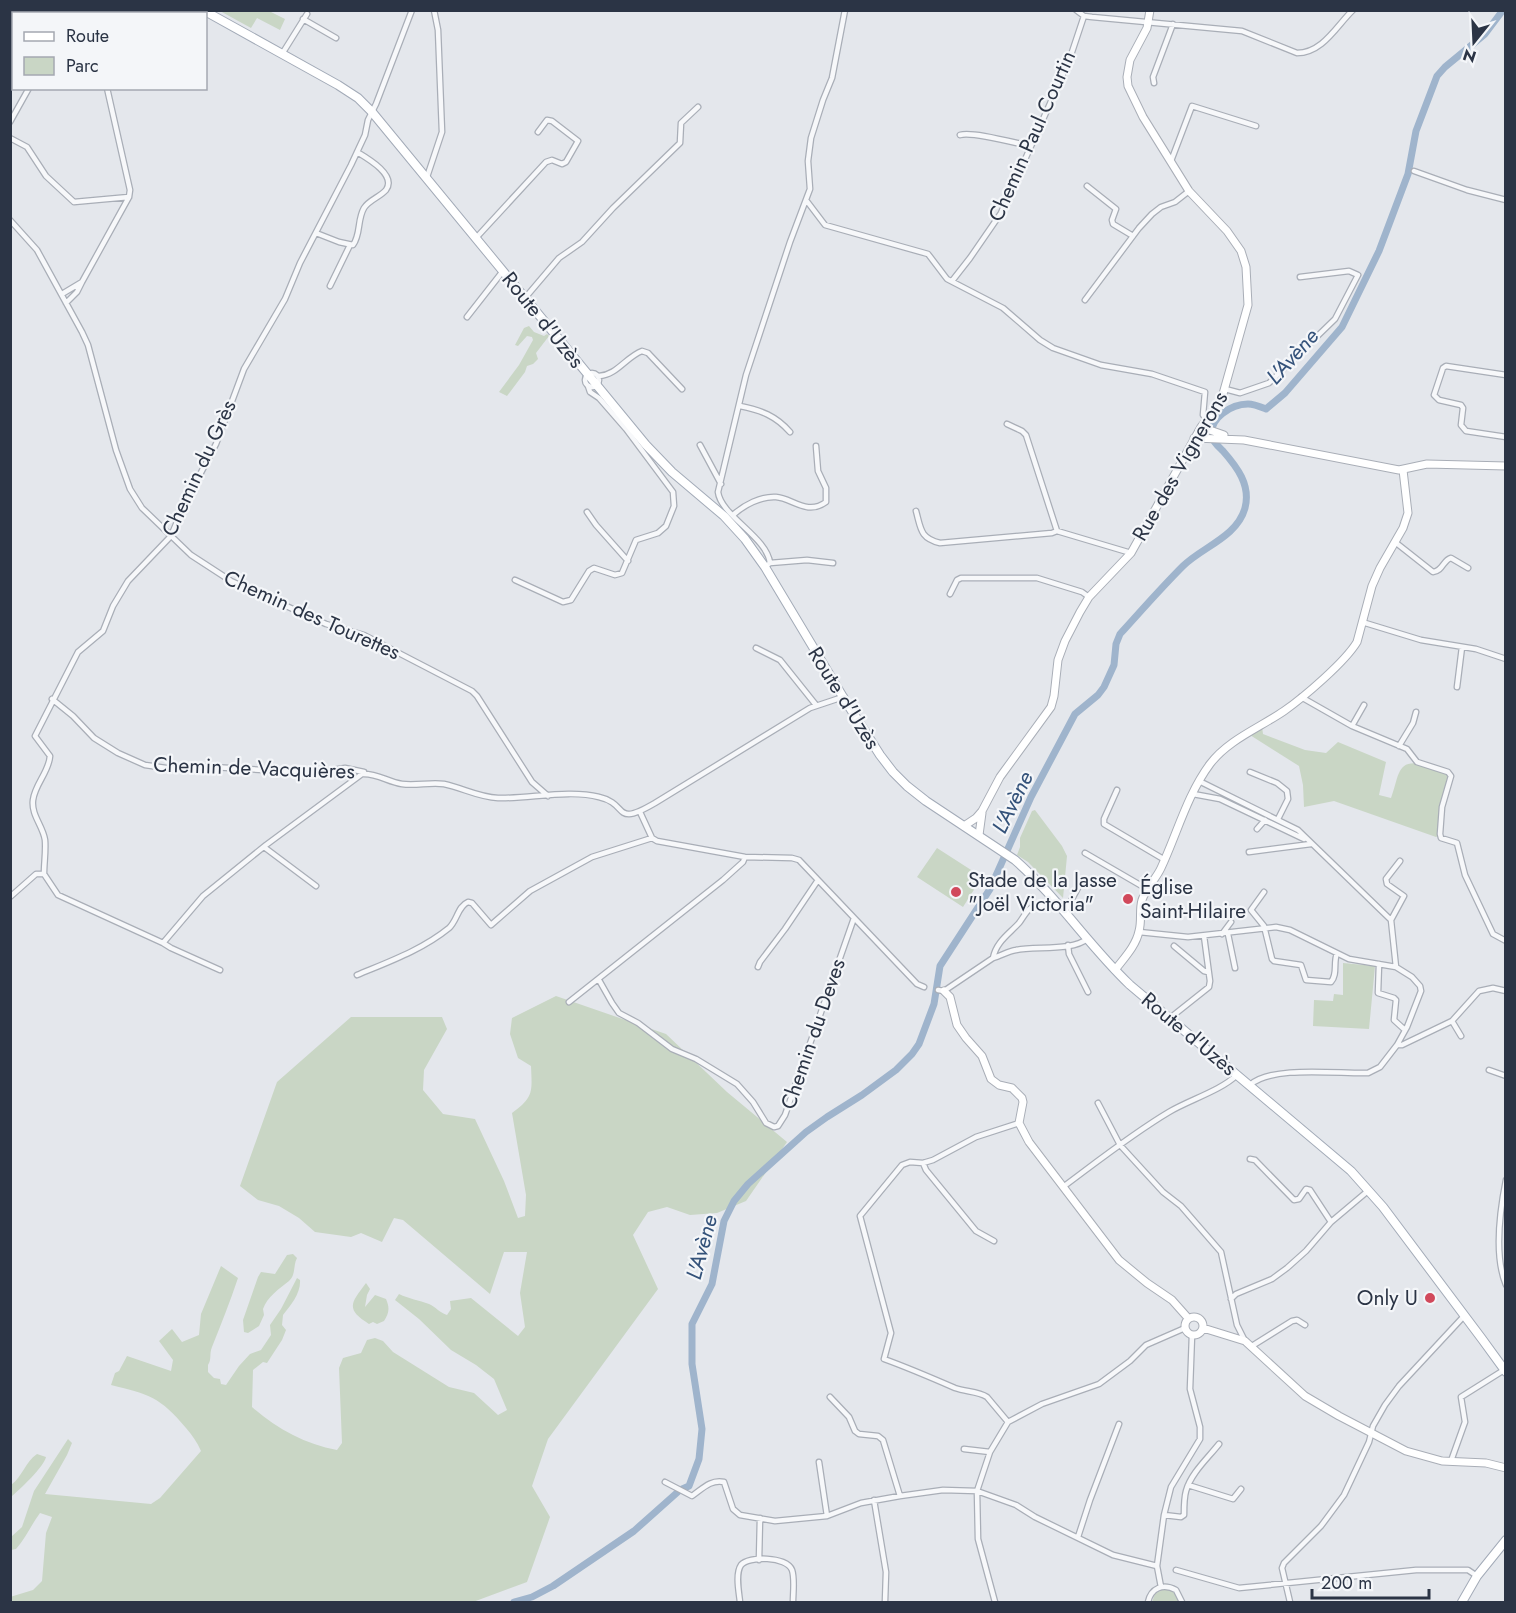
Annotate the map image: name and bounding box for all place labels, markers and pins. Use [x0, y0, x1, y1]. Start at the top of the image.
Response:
place label: Stade de la Jasse "Joël Victoria" [968, 865, 1117, 919]
place label: Église Saint-Hilaire [1140, 872, 1246, 926]
marker: Stade de la Jasse "Joël Victoria" [949, 885, 963, 899]
marker: Église Saint-Hilaire [1121, 892, 1135, 906]
place label: Only U [1357, 1283, 1418, 1313]
marker: Only U [1423, 1291, 1437, 1305]

